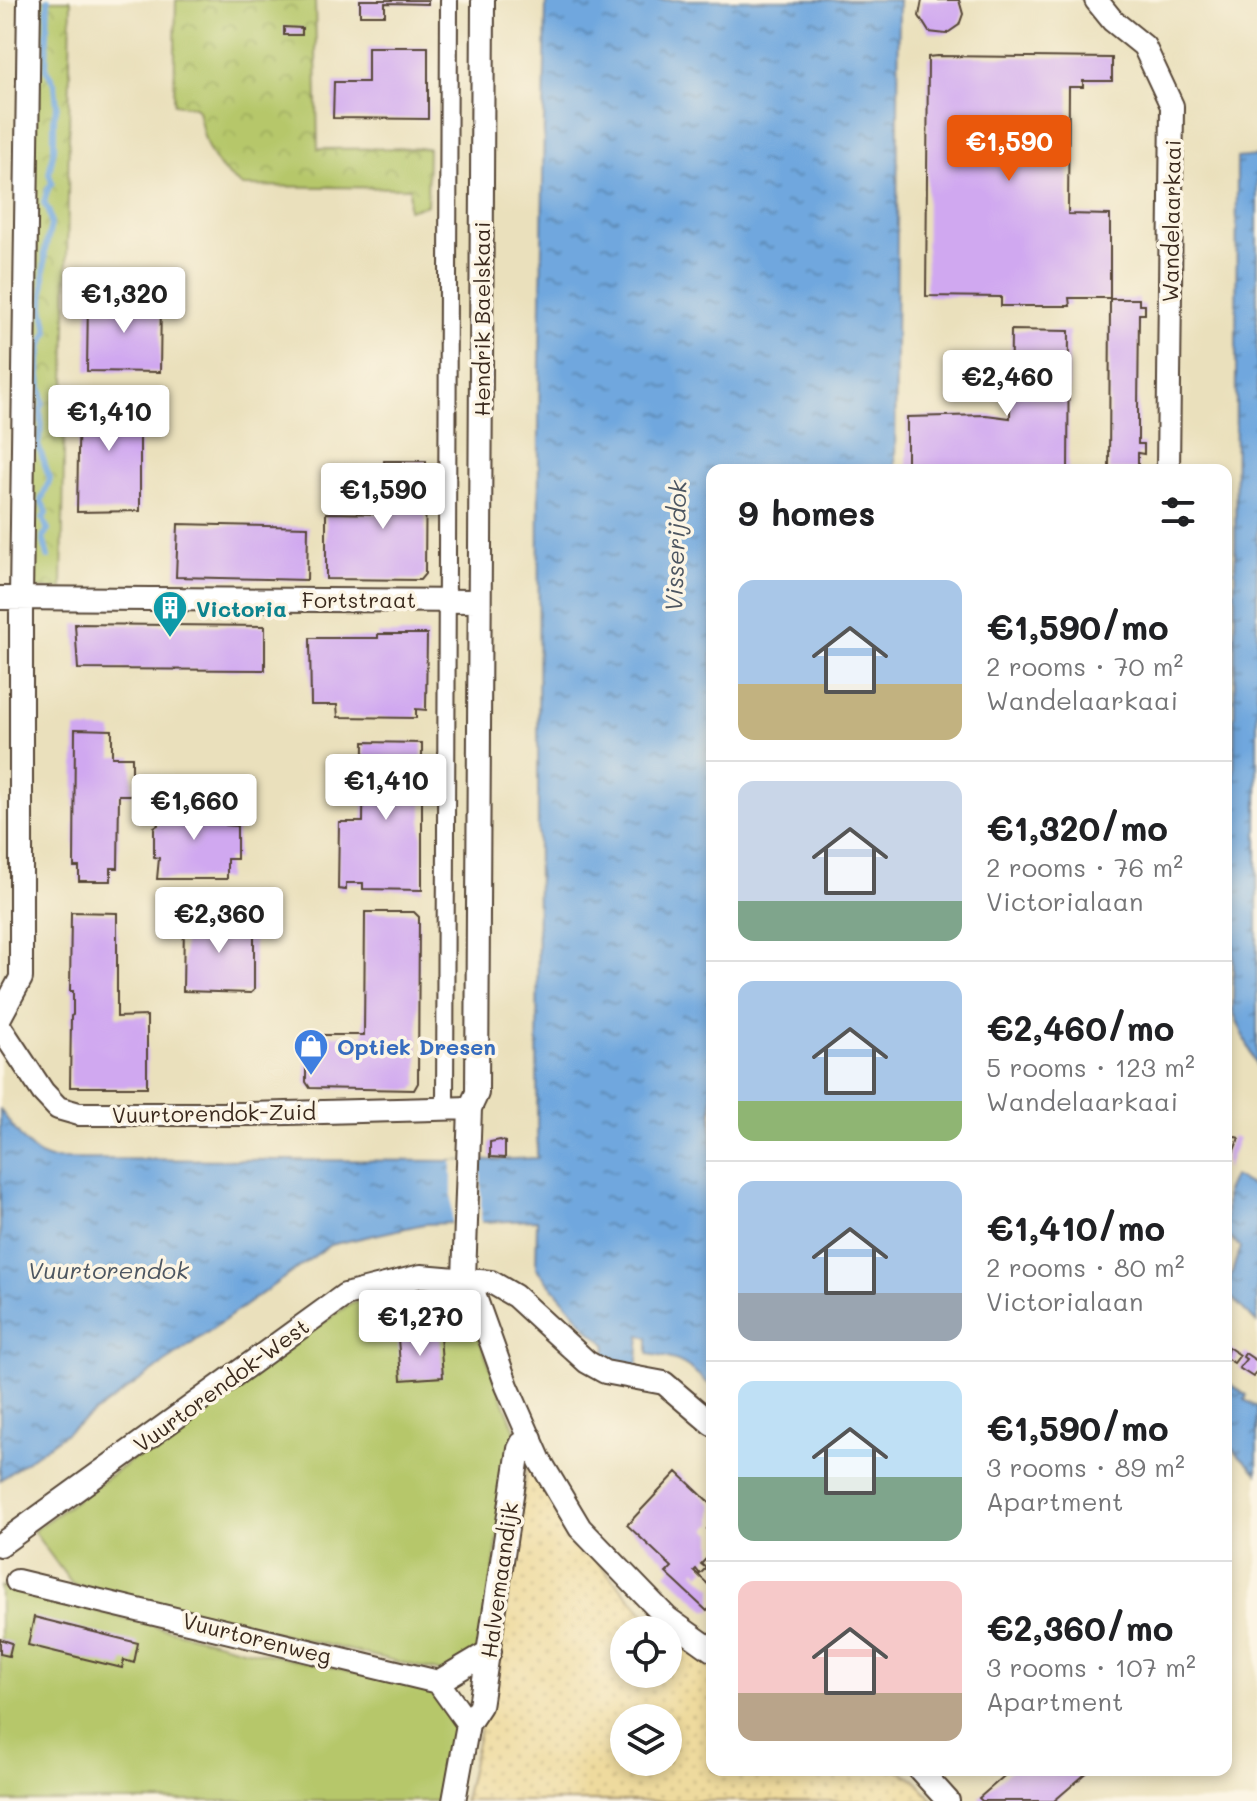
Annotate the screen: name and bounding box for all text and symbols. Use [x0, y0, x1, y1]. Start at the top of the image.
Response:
pin: €1,590 [944, 115, 1074, 183]
text: €1,590 [965, 124, 1053, 158]
street label: Wandelaarkaai [1155, 139, 1187, 303]
street label: Hendrik Baelskaai [467, 222, 496, 416]
pin: €1,320 [59, 267, 189, 335]
text: €1,320 [80, 276, 168, 310]
pin: €2,460 [942, 350, 1072, 418]
text: €2,460 [961, 359, 1053, 393]
pin: €1,410 [44, 385, 174, 453]
text: €1,410 [66, 394, 152, 428]
pin: €1,590 [318, 463, 448, 531]
text: €1,590 [339, 472, 427, 506]
water label: Visserijdok [657, 479, 693, 612]
text: 9 homes [738, 490, 875, 535]
icon: filters [1156, 490, 1200, 534]
street label: Fortstraat [302, 585, 416, 614]
building icon: Victoria [151, 589, 189, 639]
place label: Victoria [196, 594, 287, 623]
text: €1,590/mo [986, 604, 1169, 649]
icon: home [802, 612, 898, 708]
text: 2 rooms · 70 m² [986, 649, 1183, 683]
text: Wandelaarkaai [986, 683, 1178, 717]
pin: €1,410 [321, 754, 451, 822]
text: €1,410 [343, 763, 429, 797]
pin: €1,660 [129, 774, 259, 842]
text: €1,660 [150, 783, 238, 817]
text: €1,320/mo [986, 805, 1168, 850]
icon: home [802, 813, 898, 909]
text: 2 rooms · 76 m² [986, 850, 1183, 884]
text: Victorialaan [986, 884, 1143, 918]
pin: €2,360 [154, 887, 284, 955]
text: €2,360 [173, 896, 265, 930]
text: €2,460/mo [986, 1005, 1175, 1050]
icon: home [802, 1013, 898, 1109]
shop icon: Optiek Dresen [292, 1027, 330, 1077]
place label: Optiek Dresen [337, 1032, 496, 1061]
text: 5 rooms · 123 m² [986, 1050, 1195, 1084]
text: Wandelaarkaai [986, 1084, 1178, 1118]
street label: Vuurtorendok-Zuid [112, 1097, 316, 1129]
text: €1,410/mo [986, 1205, 1165, 1250]
icon: home [802, 1213, 898, 1309]
text: 2 rooms · 80 m² [986, 1250, 1185, 1284]
water label: Vuurtorendok [27, 1254, 190, 1285]
text: Victorialaan [986, 1284, 1143, 1318]
pin: €1,270 [355, 1290, 485, 1358]
text: €1,270 [377, 1299, 463, 1333]
street label: Vuurtorendok-West [127, 1312, 315, 1458]
text: €1,590/mo [986, 1405, 1169, 1450]
icon: home [802, 1413, 898, 1509]
text: 3 rooms · 89 m² [986, 1450, 1185, 1484]
text: Apartment [986, 1484, 1123, 1518]
street label: Halvemaandijk [474, 1500, 524, 1660]
text: €2,360/mo [986, 1605, 1173, 1650]
street label: Vuurtorenweg [180, 1606, 334, 1670]
icon: home [802, 1613, 898, 1709]
map controls [610, 1616, 682, 1776]
button: locate [610, 1616, 682, 1688]
text: 3 rooms · 107 m² [986, 1650, 1196, 1684]
text: Apartment [986, 1684, 1123, 1718]
button: layers [610, 1704, 682, 1776]

